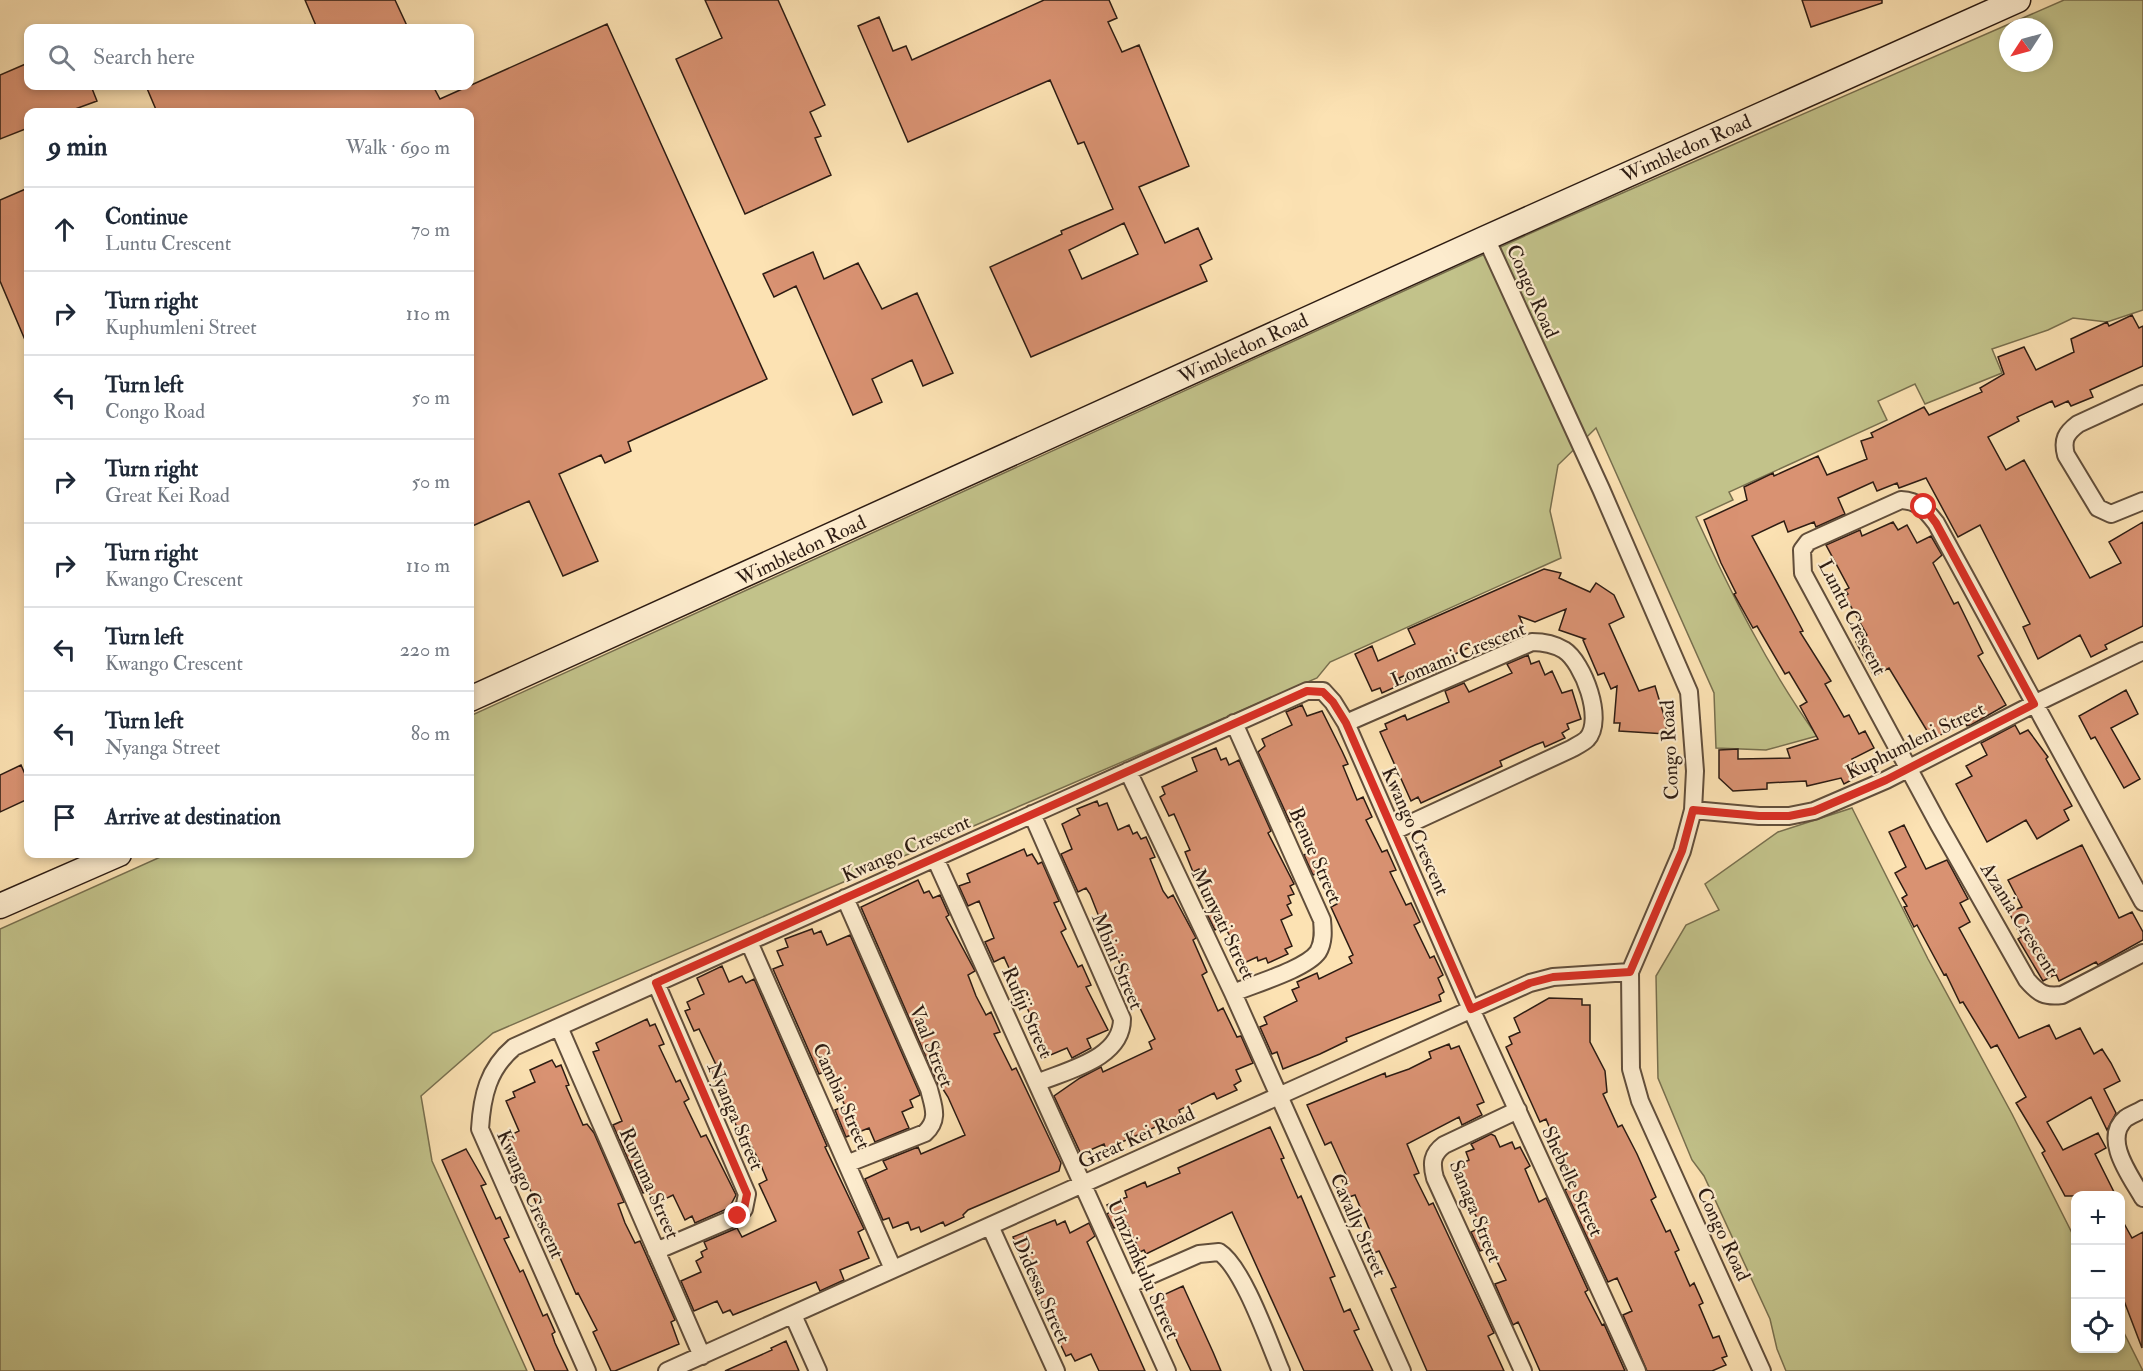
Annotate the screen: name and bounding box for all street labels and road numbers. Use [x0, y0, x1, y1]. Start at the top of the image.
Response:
street label: Wimbledon Road [1616, 109, 1755, 189]
street label: Congo Road [1501, 240, 1564, 342]
street label: Wimbledon Road [1174, 307, 1312, 390]
street label: Wimbledon Road [732, 509, 870, 592]
street label: Luntu Crescent [1813, 555, 1893, 680]
street label: Lomami Crescent [1387, 616, 1530, 693]
street label: Kuphumleni Street [1842, 696, 1990, 786]
street label: Congo Road [1654, 699, 1685, 801]
street label: Kwango Crescent [1376, 763, 1455, 900]
street label: Benue Street [1283, 803, 1348, 908]
street label: Kwango Crescent [838, 809, 975, 888]
street label: Azania Crescent [1974, 857, 2065, 981]
street label: Munyati Street [1186, 865, 1261, 984]
street label: Mbini Street [1086, 909, 1149, 1014]
street label: Rufiji Street [996, 962, 1059, 1062]
street label: Vaal Street [904, 1001, 960, 1091]
street label: Cambia Street [807, 1039, 876, 1154]
street label: Nyanga Street [702, 1058, 770, 1175]
street label: Great Kei Road [1074, 1101, 1198, 1174]
street label: Shebelle Street [1536, 1122, 1609, 1241]
street label: Ruvuma Street [614, 1123, 685, 1243]
street label: Kwango Crescent [491, 1126, 570, 1263]
street label: Sanaga Street [1444, 1156, 1508, 1267]
street label: Cavally Street [1325, 1170, 1393, 1281]
street label: Congo Road [1691, 1184, 1756, 1285]
street label: Umzimkulu Street [1102, 1196, 1186, 1343]
street label: Didessa Street [1007, 1233, 1076, 1348]

